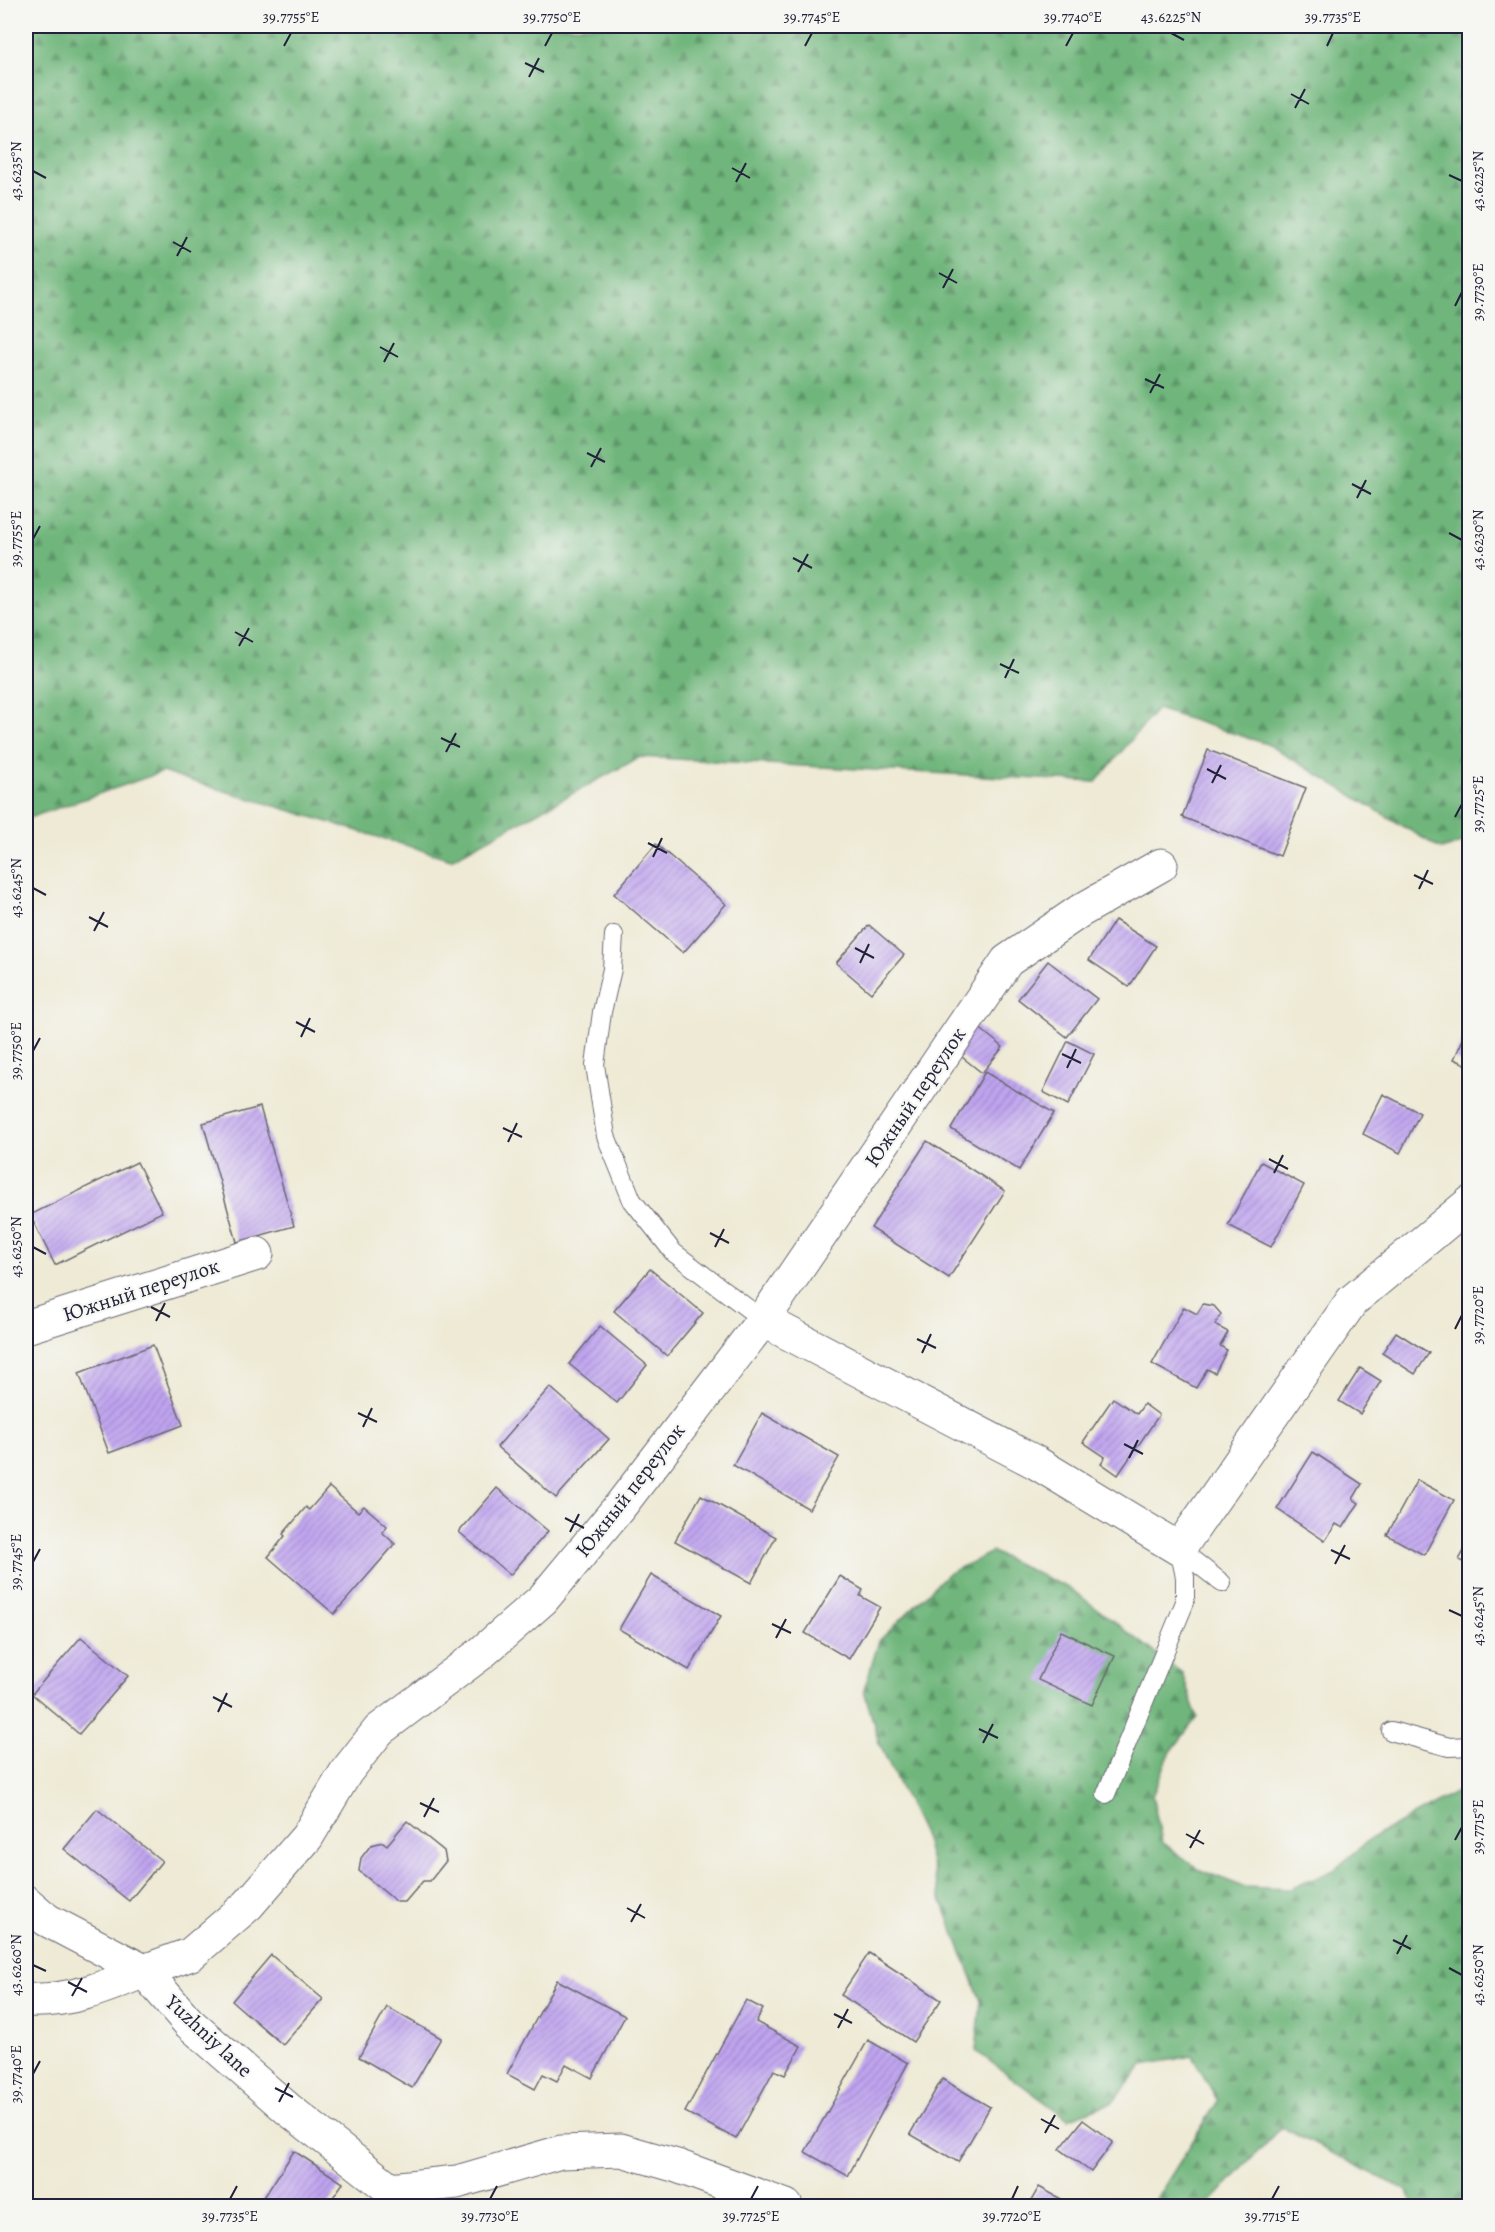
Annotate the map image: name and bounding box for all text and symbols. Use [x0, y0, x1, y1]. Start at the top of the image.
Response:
text: 39.7755°E [263, 7, 319, 27]
text: 39.7750°E [523, 7, 581, 27]
text: 39.7745°E [784, 7, 840, 27]
text: 39.7740°E [1044, 7, 1102, 27]
text: 43.6225°N [1141, 7, 1201, 27]
text: 39.7735°E [1305, 7, 1361, 27]
text: 43.6235°N [6, 141, 26, 201]
text: 43.6225°N [1468, 151, 1488, 211]
text: 39.7730°E [1468, 263, 1488, 321]
text: 43.6230°N [1468, 509, 1488, 571]
text: 39.7755°E [6, 511, 26, 567]
text: 39.7725°E [1468, 775, 1488, 833]
text: 43.6245°N [6, 858, 26, 918]
street label: Южный переулок [858, 1021, 972, 1172]
text: 39.7750°E [6, 1022, 26, 1080]
text: 43.6250°N [6, 1216, 26, 1278]
street label: Южный переулок [59, 1251, 223, 1329]
text: 39.7720°E [1468, 1286, 1488, 1344]
street label: Южный переулок [569, 1417, 691, 1563]
text: 39.7745°E [6, 1534, 26, 1590]
text: 43.6245°N [1468, 1586, 1488, 1646]
text: 39.7715°E [1468, 1799, 1488, 1855]
text: 43.6260°N [6, 1934, 26, 1996]
text: 43.6250°N [1468, 1944, 1488, 2006]
street label: Yuzhniy lane [159, 1988, 259, 2084]
text: 39.7740°E [6, 2045, 26, 2103]
text: 39.7735°E [202, 2206, 258, 2226]
text: 39.7730°E [461, 2206, 519, 2226]
text: 39.7725°E [722, 2206, 780, 2226]
text: 39.7720°E [983, 2206, 1041, 2226]
text: 39.7715°E [1244, 2206, 1300, 2226]

